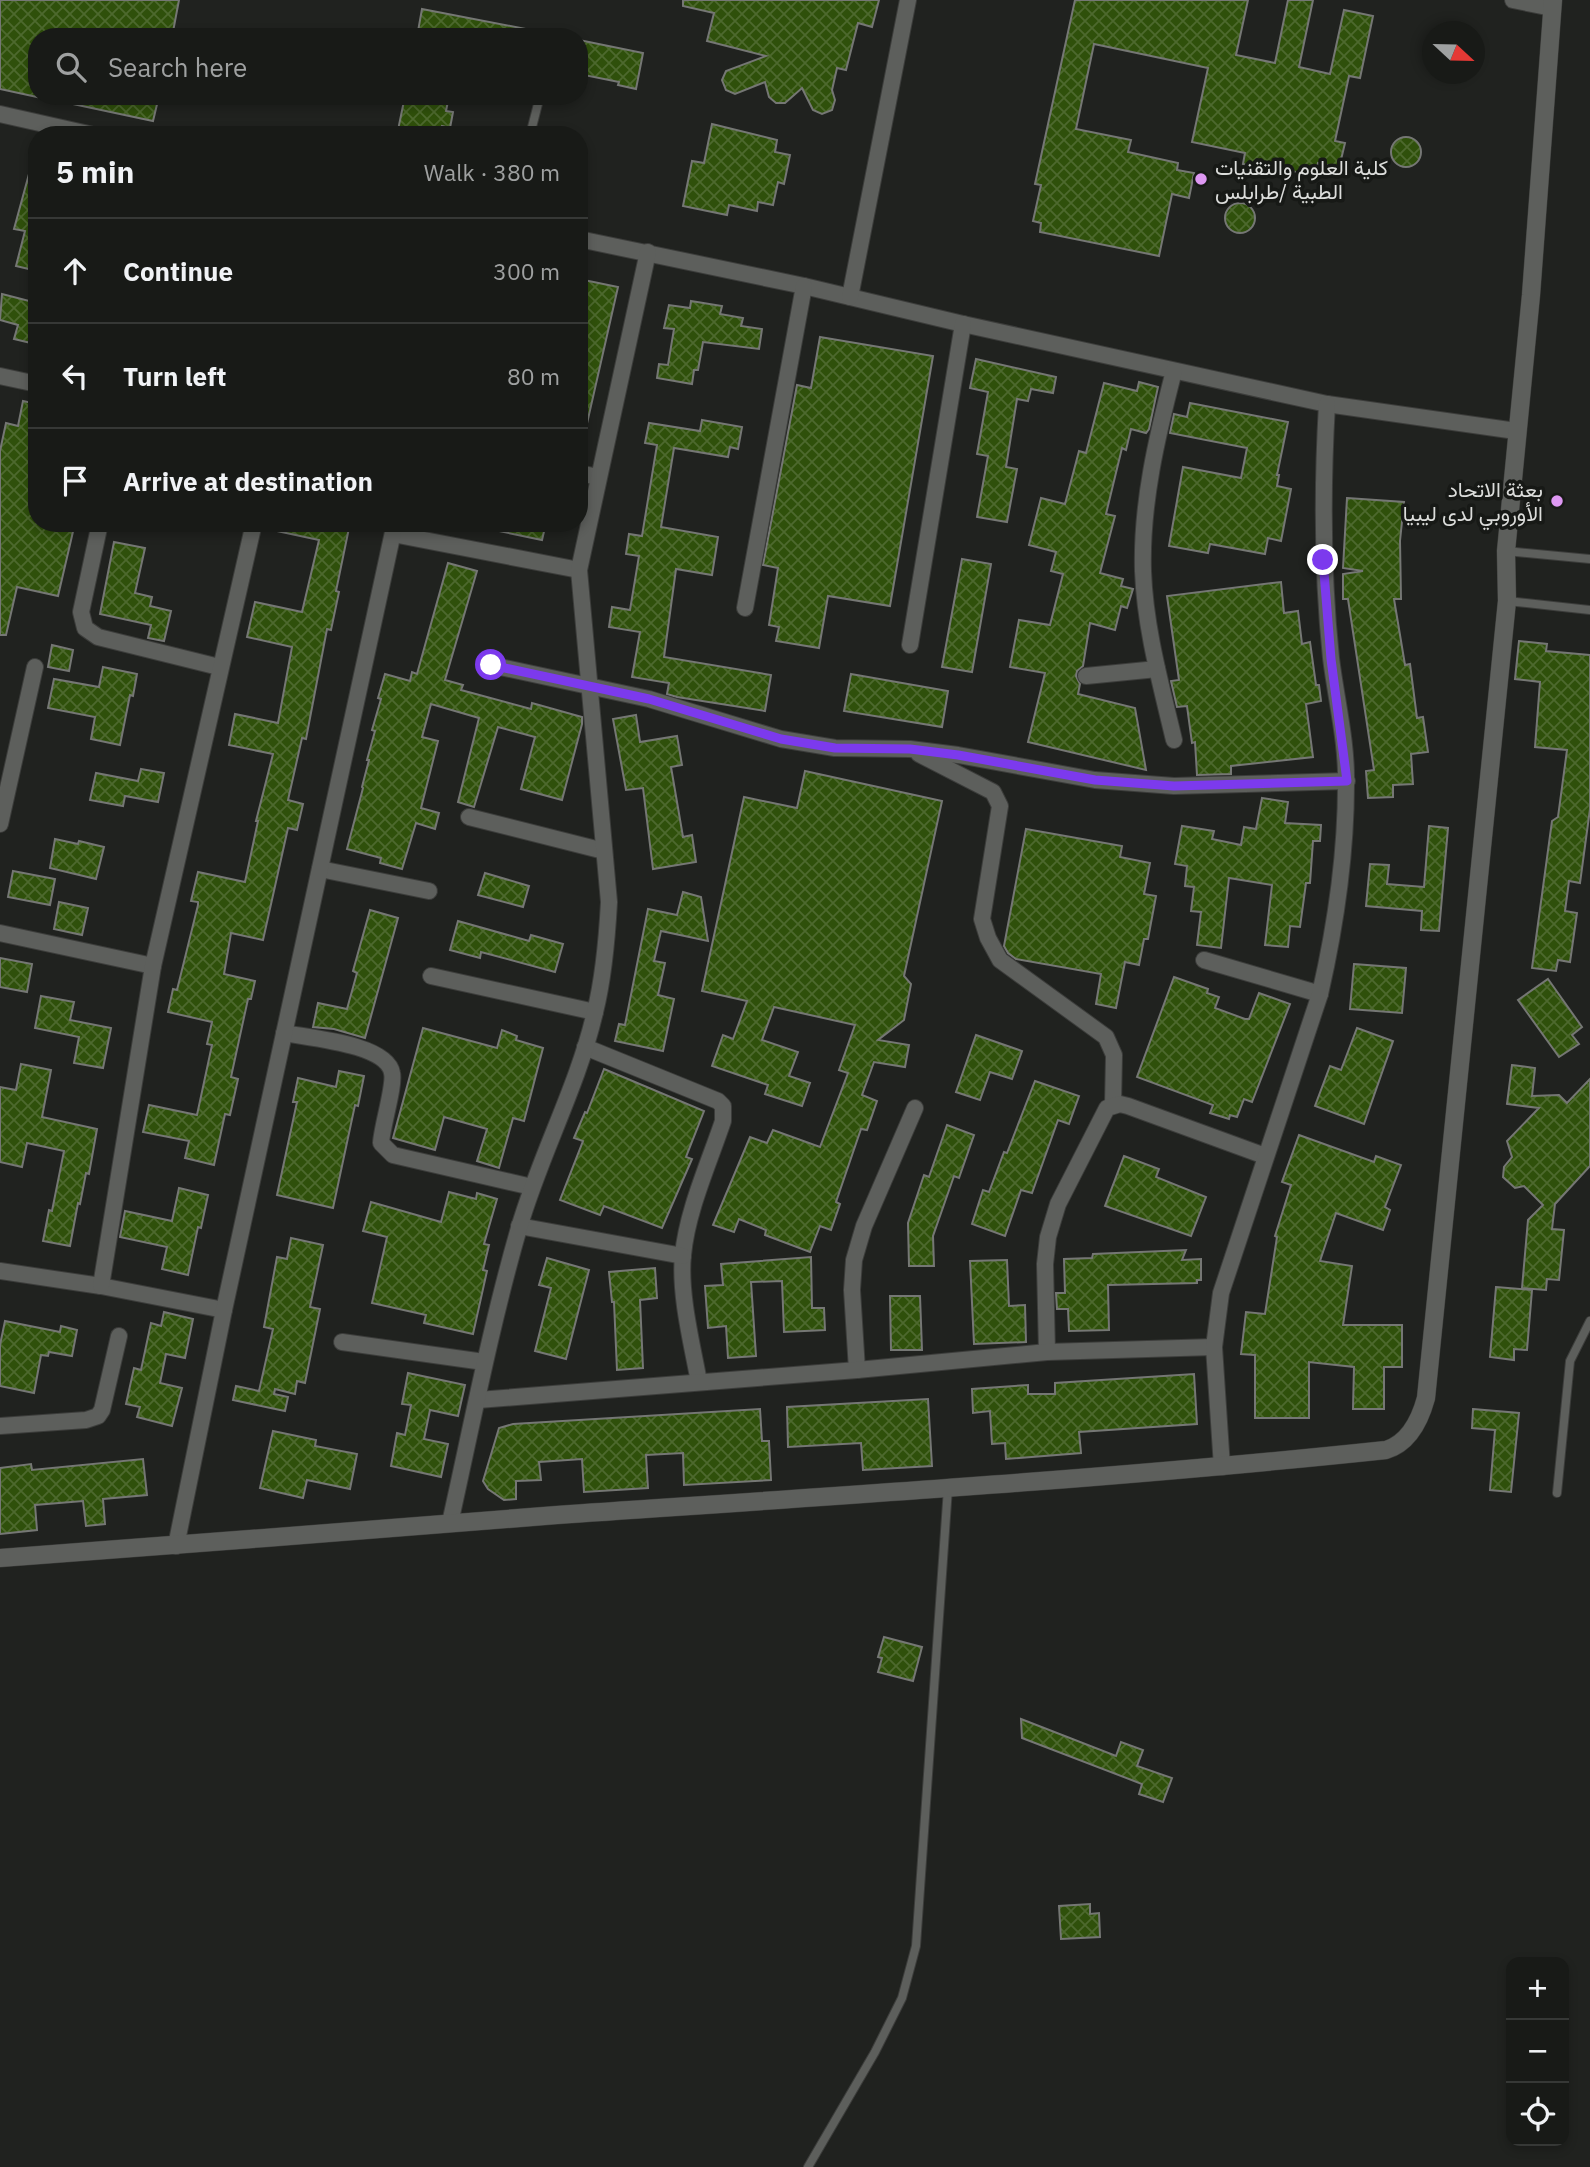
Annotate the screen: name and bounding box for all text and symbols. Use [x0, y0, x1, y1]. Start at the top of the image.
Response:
north arrow [1422, 21, 1485, 84]
search box [28, 28, 588, 105]
icon: search [52, 48, 90, 86]
text: Search here [108, 50, 247, 84]
text: 5 min [56, 152, 134, 191]
place label: كلية العلوم والتقنيات الطبية /طرابلس [1215, 153, 1388, 205]
text: Walk · 380 m [424, 157, 560, 187]
marker: كلية العلوم والتقنيات الطبية /طرابلس [1193, 171, 1209, 187]
icon: ahead [56, 252, 94, 290]
text: Continue [123, 254, 233, 288]
text: 300 m [493, 256, 560, 286]
icon: left [56, 357, 94, 395]
text: Turn left [123, 359, 226, 393]
text: 80 m [507, 361, 560, 391]
icon: arrive [56, 462, 94, 500]
text: Arrive at destination [123, 464, 373, 498]
place label: بعثة الاتحاد الأوروبي لدى ليبيا [1403, 475, 1543, 531]
marker: بعثة الاتحاد الأوروبي لدى ليبيا [1549, 493, 1565, 509]
route end [1307, 544, 1338, 575]
route start [475, 649, 506, 680]
map controls [1506, 1957, 1569, 2146]
button: + [1506, 1957, 1569, 2020]
button: − [1506, 2020, 1569, 2083]
button: locate [1506, 2083, 1569, 2146]

